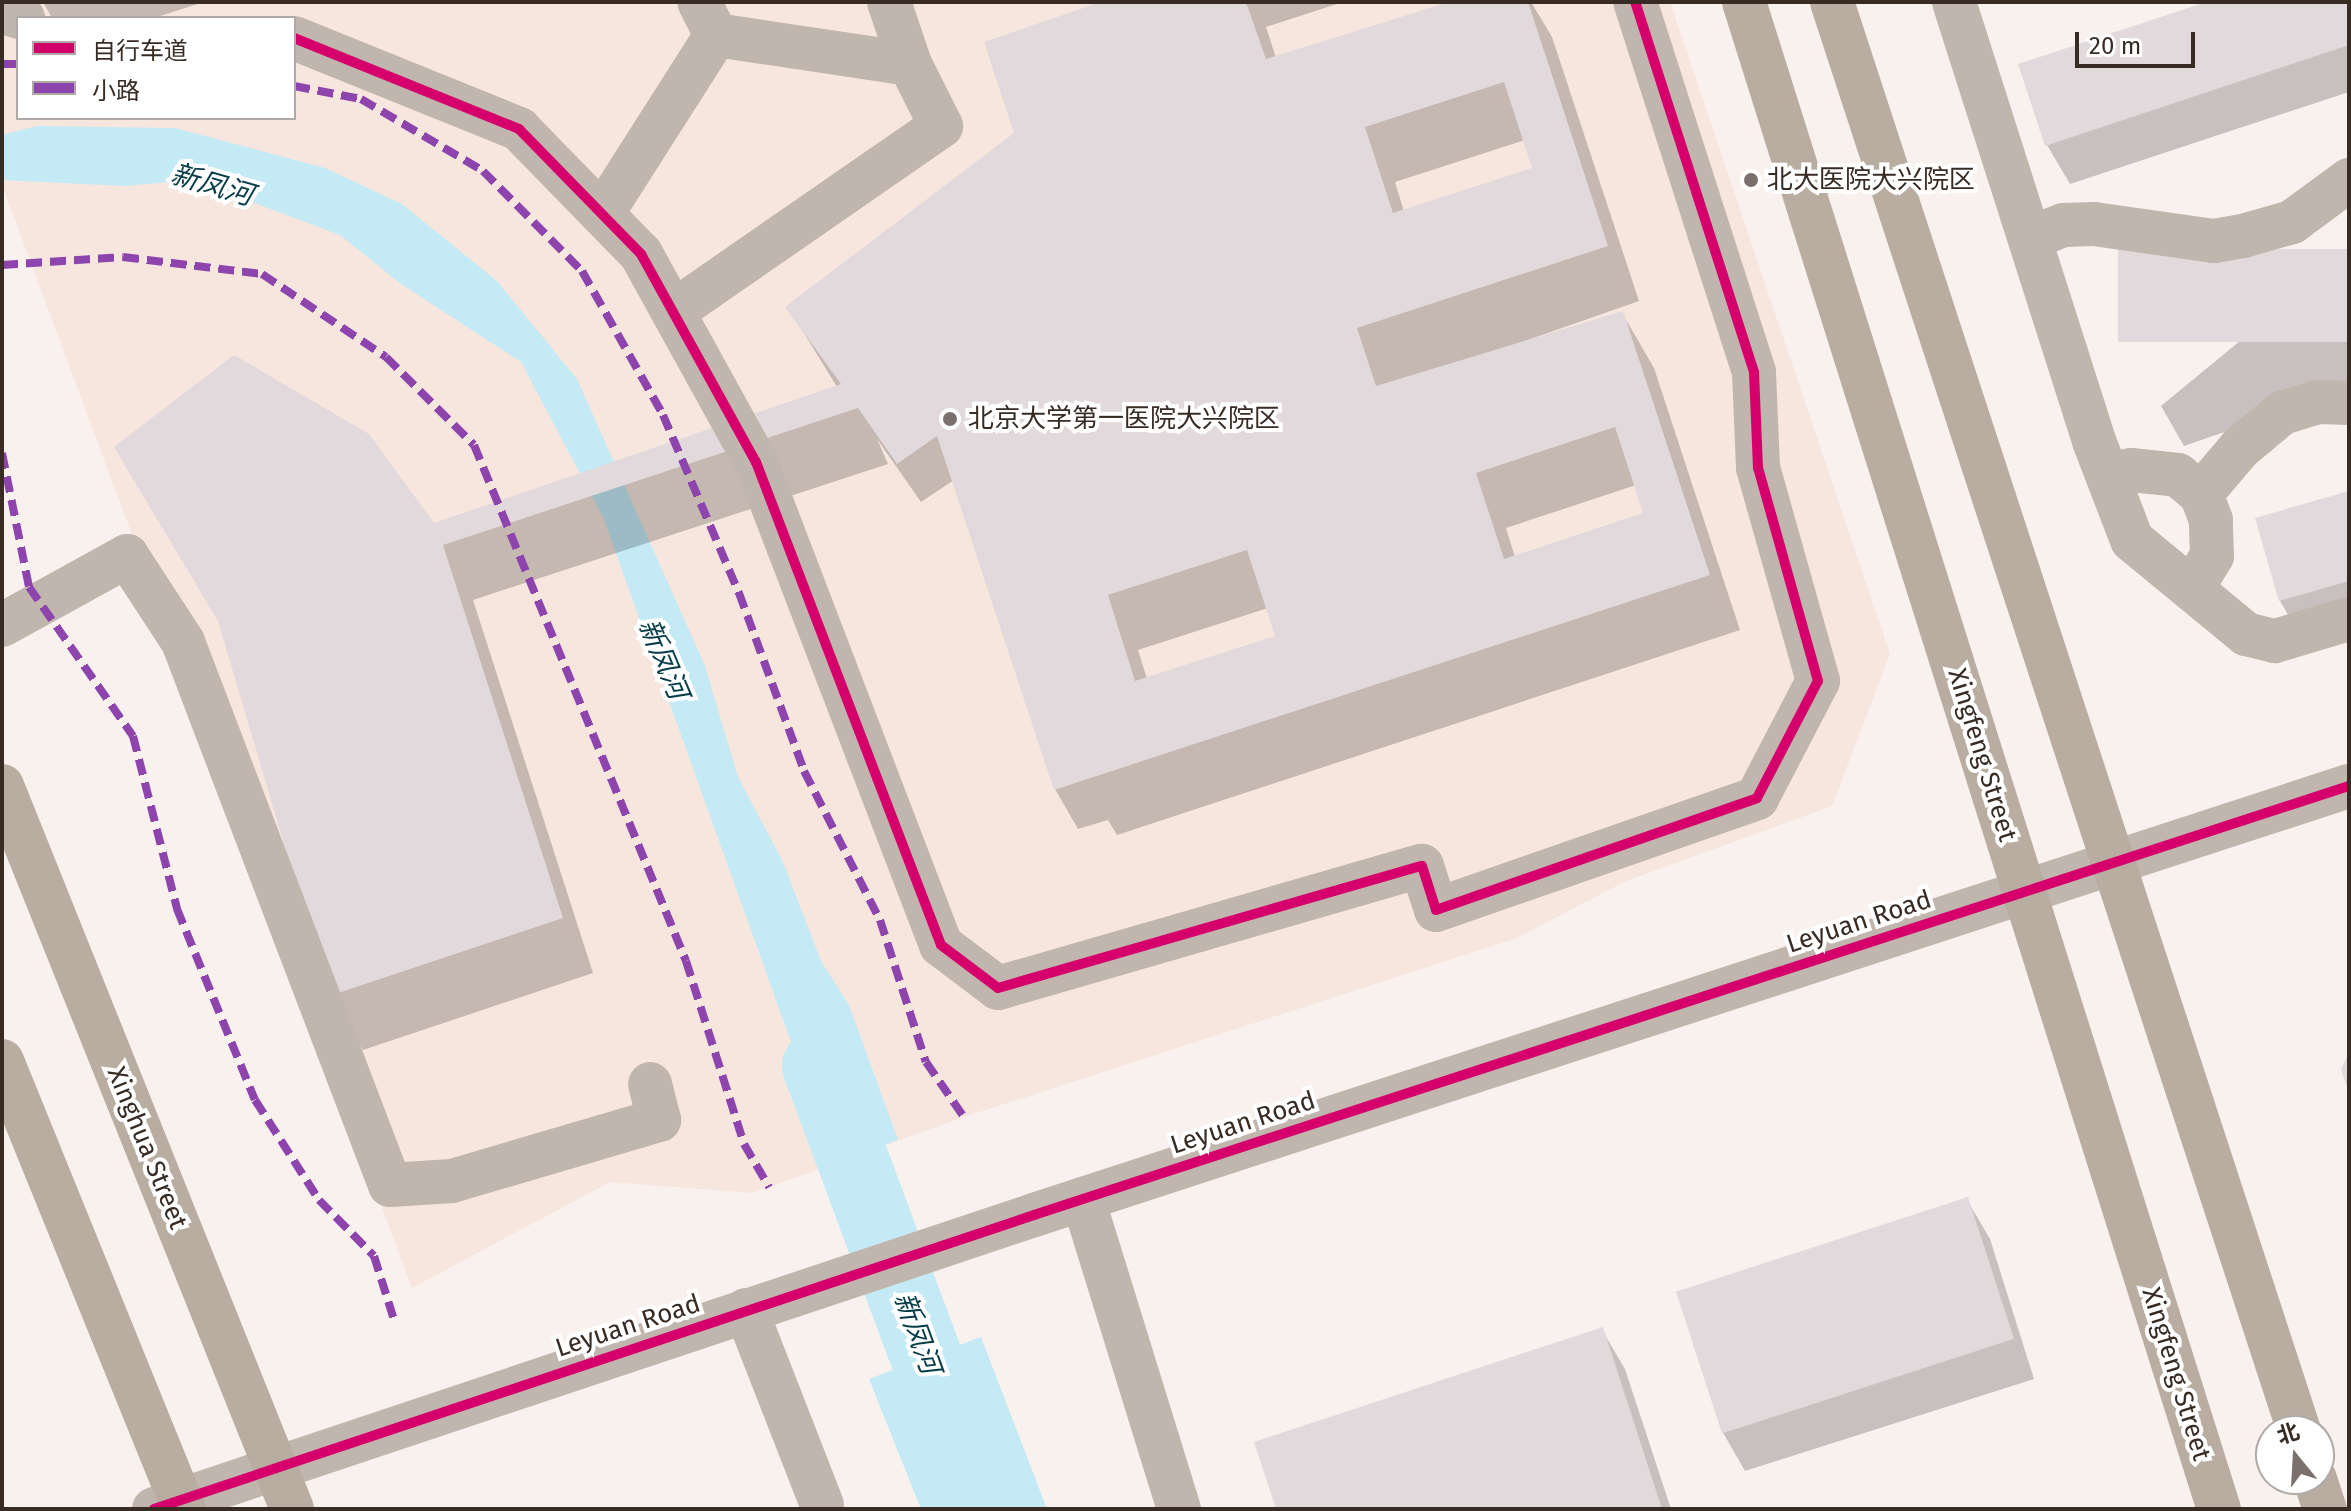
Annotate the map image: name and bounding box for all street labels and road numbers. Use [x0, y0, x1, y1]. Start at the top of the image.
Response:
street label: Xingfeng Street [1941, 665, 2023, 845]
street label: Leyuan Road [1783, 884, 1935, 960]
street label: Xinghua Street [100, 1062, 194, 1234]
street label: Leyuan Road [1167, 1085, 1319, 1161]
street label: Xingfeng Street [2135, 1284, 2217, 1464]
street label: Leyuan Road [552, 1288, 704, 1364]

